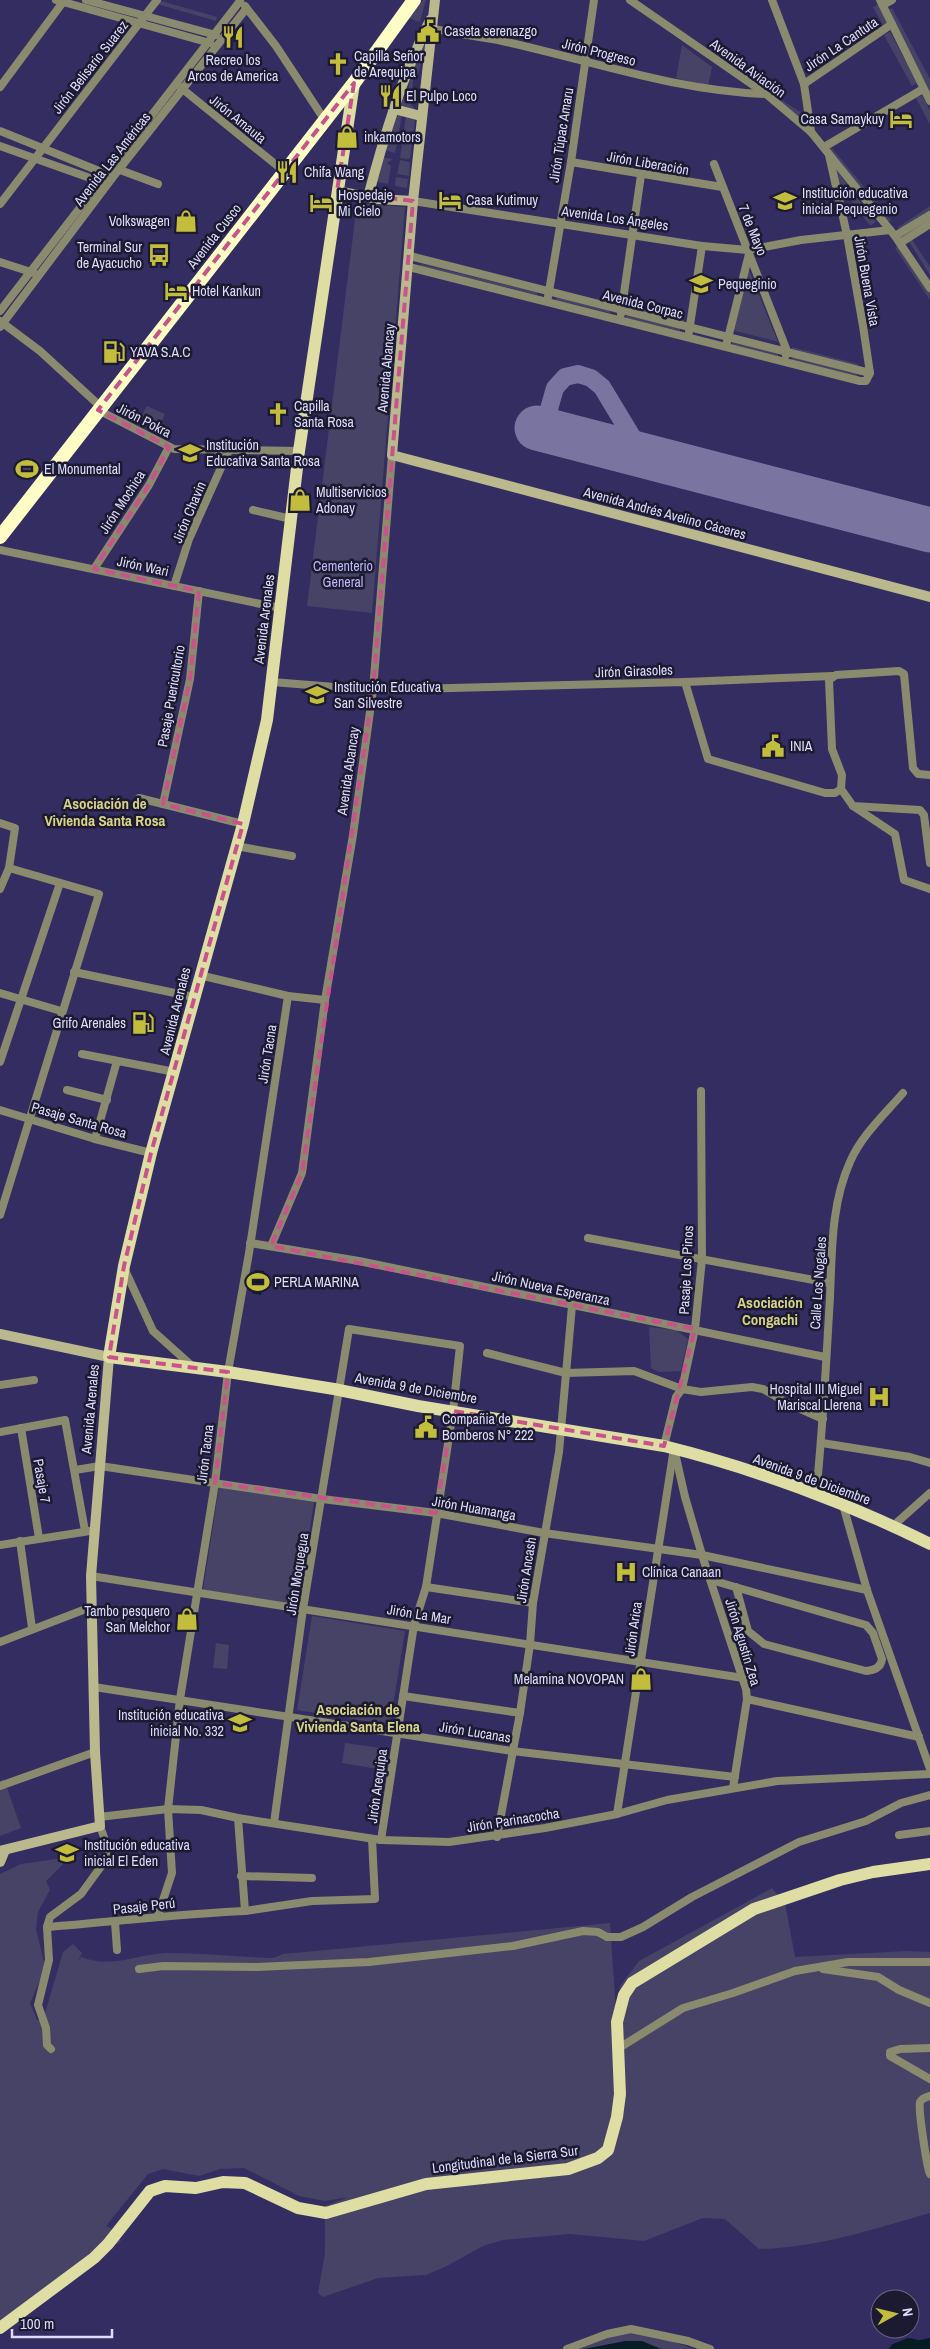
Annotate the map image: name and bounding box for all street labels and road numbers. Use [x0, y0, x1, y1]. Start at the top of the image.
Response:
street label: Jirón La Cantuta [801, 12, 882, 75]
street label: Jirón Belisario Suarez [48, 17, 132, 117]
street label: Jirón Progreso [560, 34, 638, 70]
street label: Avenida Aviación [706, 34, 789, 101]
street label: Jirón Túpac Amaru [545, 86, 577, 184]
street label: Jirón Amauta [206, 91, 270, 148]
street label: Avenida Las Américas [69, 108, 155, 211]
street label: Jirón Liberación [606, 147, 690, 179]
street label: Avenida Cusco [182, 200, 245, 273]
street label: Avenida Los Ángeles [559, 201, 670, 234]
street label: 7 de Mayo [735, 202, 771, 258]
street label: Jirón Buena Vista [850, 235, 884, 328]
street label: Avenida Corpac [600, 285, 685, 323]
street label: Avenida Abancay [373, 323, 399, 414]
street label: Jirón Pokra [114, 399, 175, 442]
street label: Jirón Mochica [95, 466, 150, 537]
street label: Jirón Chavin [168, 479, 210, 545]
street label: Avenida Andrés Avelino Cáceres [581, 482, 748, 543]
street label: Jirón Wari [115, 552, 171, 580]
street label: Avenida Arenales [249, 573, 278, 666]
street label: Pasaje Puericultorio [153, 644, 189, 748]
street label: Jirón Girasoles [595, 661, 673, 681]
street label: Avenida Abancay [333, 725, 363, 817]
street label: Avenida Arenales [155, 965, 195, 1058]
street label: Jirón Tacna [253, 1023, 281, 1085]
street label: Pasaje Santa Rosa [29, 1098, 129, 1142]
street label: Pasaje Los Pinos [675, 1225, 697, 1315]
street label: Calle Los Nogales [806, 1236, 830, 1330]
street label: Jirón Nueva Esperanza [490, 1267, 612, 1309]
street label: Avenida Arenales [77, 1363, 103, 1456]
street label: Avenida 9 de Diciembre [353, 1368, 478, 1408]
street label: Jirón Tacna [192, 1423, 218, 1485]
street label: Avenida 9 de Diciembre [750, 1449, 873, 1509]
street label: Pasaje 7 [29, 1457, 55, 1505]
street label: Jirón Huamanga [431, 1492, 518, 1524]
street label: Jirón Moquegua [282, 1531, 312, 1616]
street label: Jirón Ancash [512, 1536, 540, 1604]
street label: Jirón Agustín Zea [721, 1596, 765, 1688]
street label: Jirón La Mar [386, 1600, 452, 1628]
street label: Jirón Arica [620, 1600, 646, 1657]
street label: Jirón Lucanas [438, 1717, 512, 1747]
street label: Jirón Arequipa [363, 1747, 391, 1824]
street label: Jirón Parinacocha [466, 1804, 561, 1836]
street label: Pasaje Perú [112, 1894, 176, 1918]
street label: Longitudinal de la Sierra Sur [431, 2141, 579, 2177]

